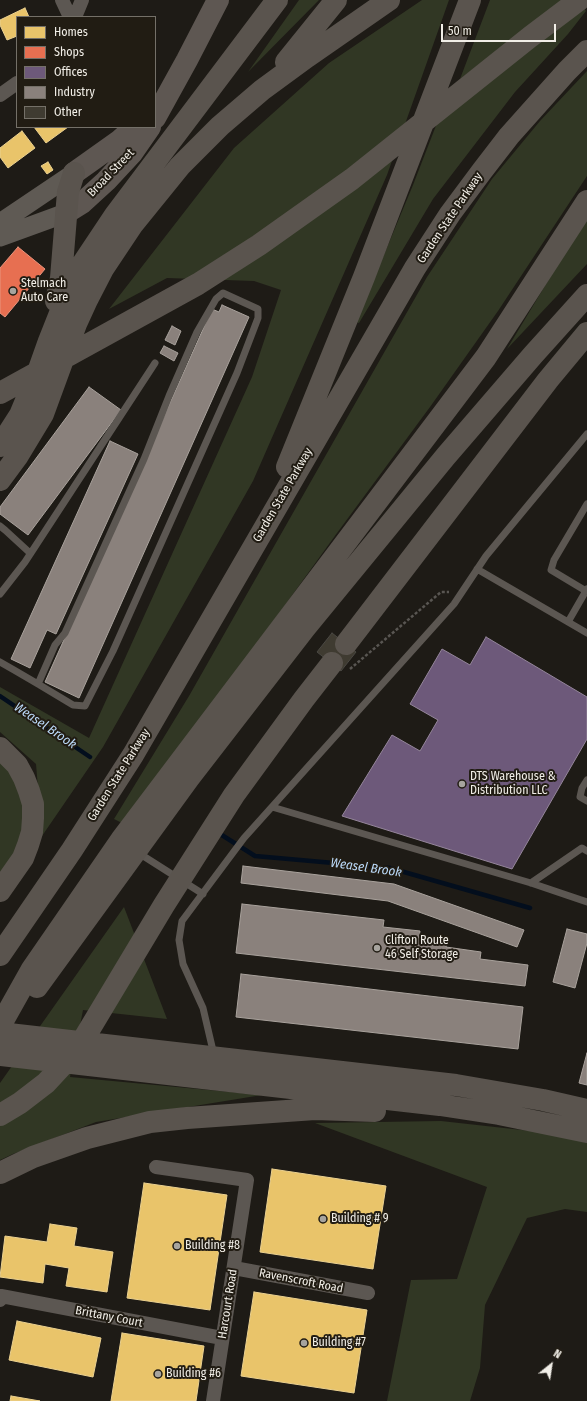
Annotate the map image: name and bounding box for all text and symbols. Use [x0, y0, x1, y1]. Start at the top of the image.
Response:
legend [16, 16, 156, 128]
scale bar [443, 16, 558, 42]
text: 50 m [448, 24, 472, 38]
text: Homes [54, 25, 88, 39]
text: Shops [54, 45, 84, 59]
text: Offices [54, 65, 87, 79]
text: Industry [54, 85, 95, 99]
text: Other [54, 105, 82, 119]
street label: Broad Street [85, 146, 137, 200]
street label: Garden State Parkway [414, 170, 486, 266]
place label: Stelmach Auto Care [21, 277, 68, 305]
marker: Stelmach Auto Care [8, 286, 18, 296]
street label: Garden State Parkway [250, 445, 316, 545]
water label: Weasel Brook [11, 699, 79, 753]
street label: Garden State Parkway [85, 726, 153, 824]
place label: DTS Warehouse & Distribution LLC [470, 770, 556, 798]
marker: DTS Warehouse & Distribution LLC [457, 779, 467, 789]
water label: Weasel Brook [329, 855, 403, 881]
place label: Clifton Route 46 Self Storage [385, 934, 458, 962]
marker: Clifton Route 46 Self Storage [372, 943, 382, 953]
place label: Building # 9 [331, 1212, 389, 1226]
marker: Building # 9 [318, 1214, 328, 1224]
place label: Building #8 [185, 1239, 240, 1253]
marker: Building #8 [172, 1241, 182, 1251]
street label: Ravenscroft Road [258, 1266, 344, 1296]
street label: Harcourt Road [215, 1268, 241, 1340]
street label: Brittany Court [74, 1303, 144, 1331]
place label: Building #7 [312, 1336, 366, 1350]
marker: Building #7 [299, 1338, 309, 1348]
north arrow [531, 1345, 571, 1385]
text: N [551, 1347, 563, 1361]
place label: Building #6 [166, 1367, 221, 1381]
marker: Building #6 [153, 1369, 163, 1379]

